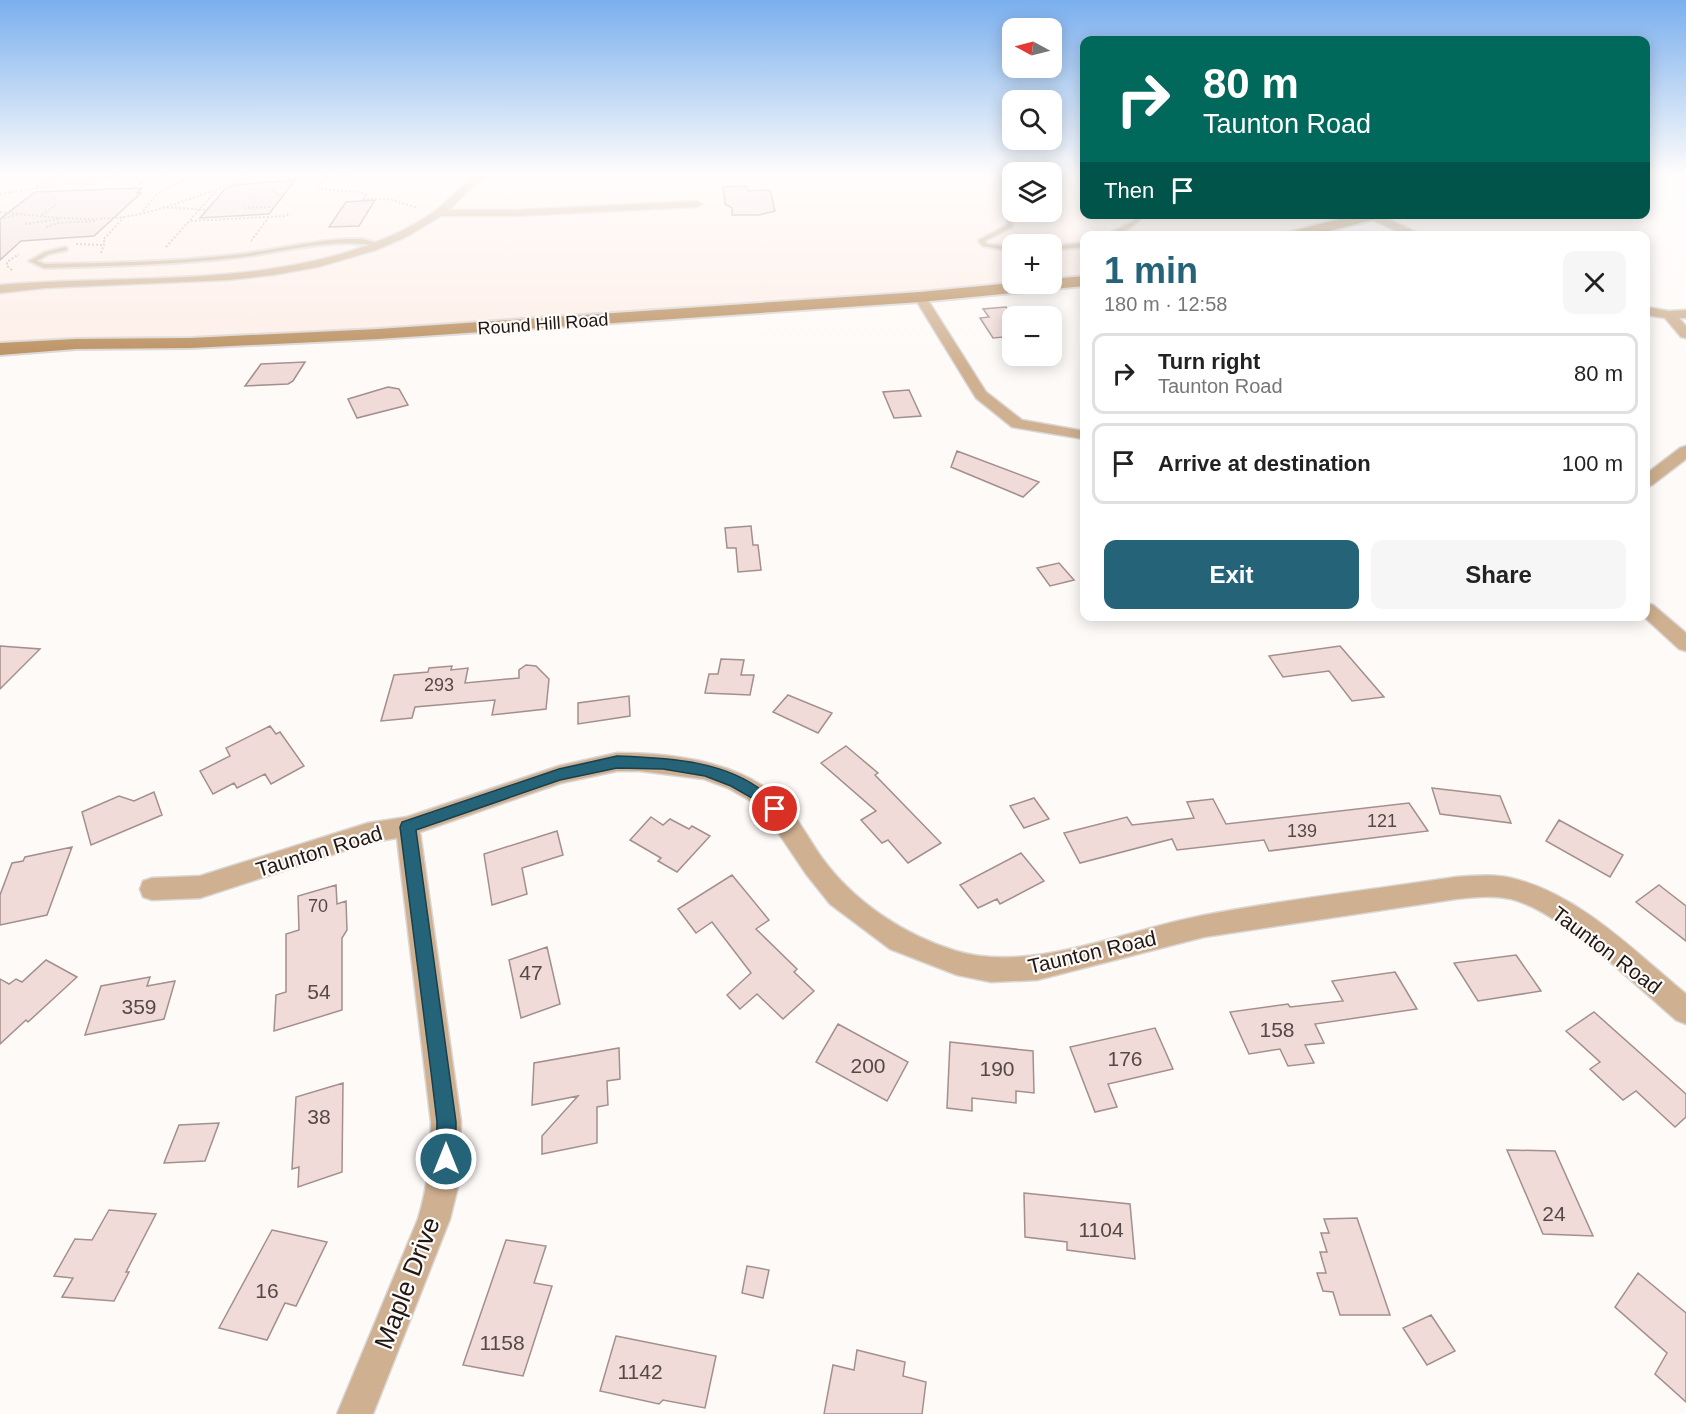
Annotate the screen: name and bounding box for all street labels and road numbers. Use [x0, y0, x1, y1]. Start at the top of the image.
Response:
street label: Round Hill Road [477, 309, 609, 339]
street label: Taunton Road [253, 821, 385, 881]
street label: Taunton Road [1548, 901, 1666, 999]
street label: Taunton Road [1026, 926, 1158, 978]
street label: Maple Drive [368, 1213, 446, 1353]

